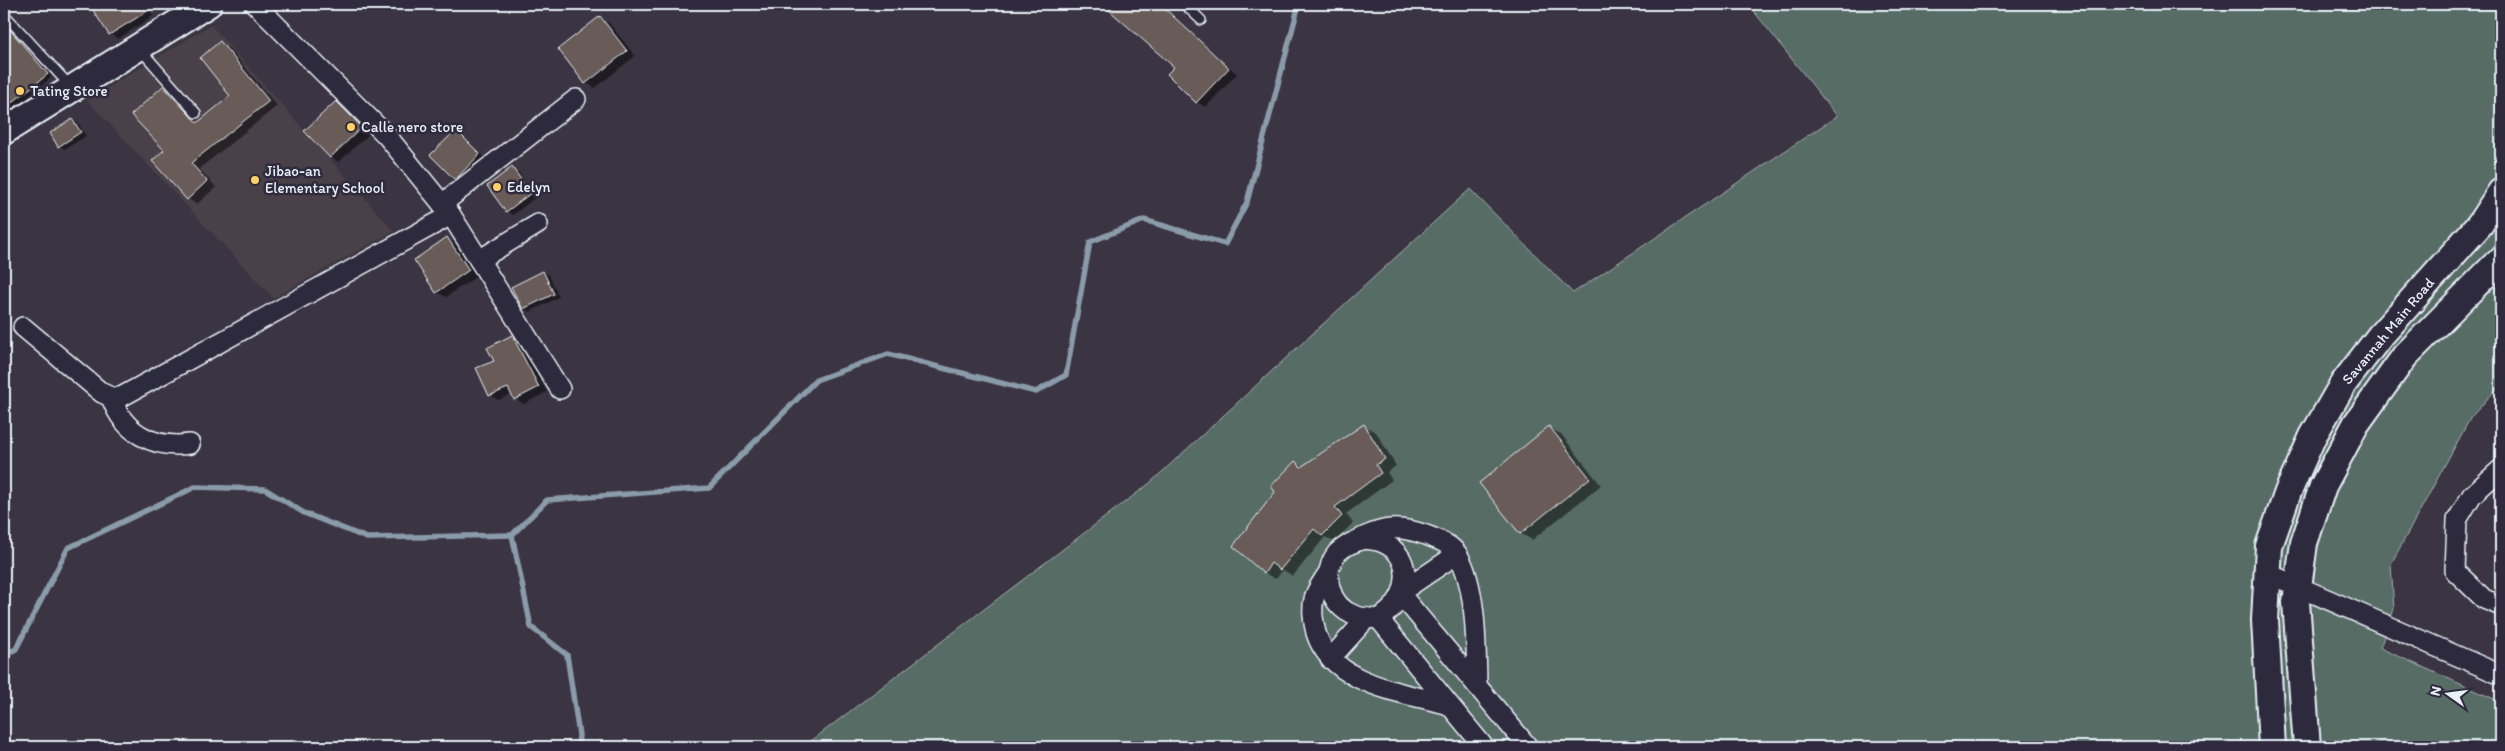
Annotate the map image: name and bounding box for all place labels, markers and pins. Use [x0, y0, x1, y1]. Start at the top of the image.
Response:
place label: Tating Store [30, 82, 108, 100]
marker: Tating Store [14, 85, 26, 97]
place label: Calle nero store [361, 118, 463, 136]
marker: Calle nero store [345, 121, 357, 133]
place label: Jibao-an Elementary School [265, 162, 385, 197]
marker: Jibao-an Elementary School [249, 174, 261, 186]
place label: Edelyn [507, 178, 551, 196]
marker: Edelyn [491, 181, 503, 193]

